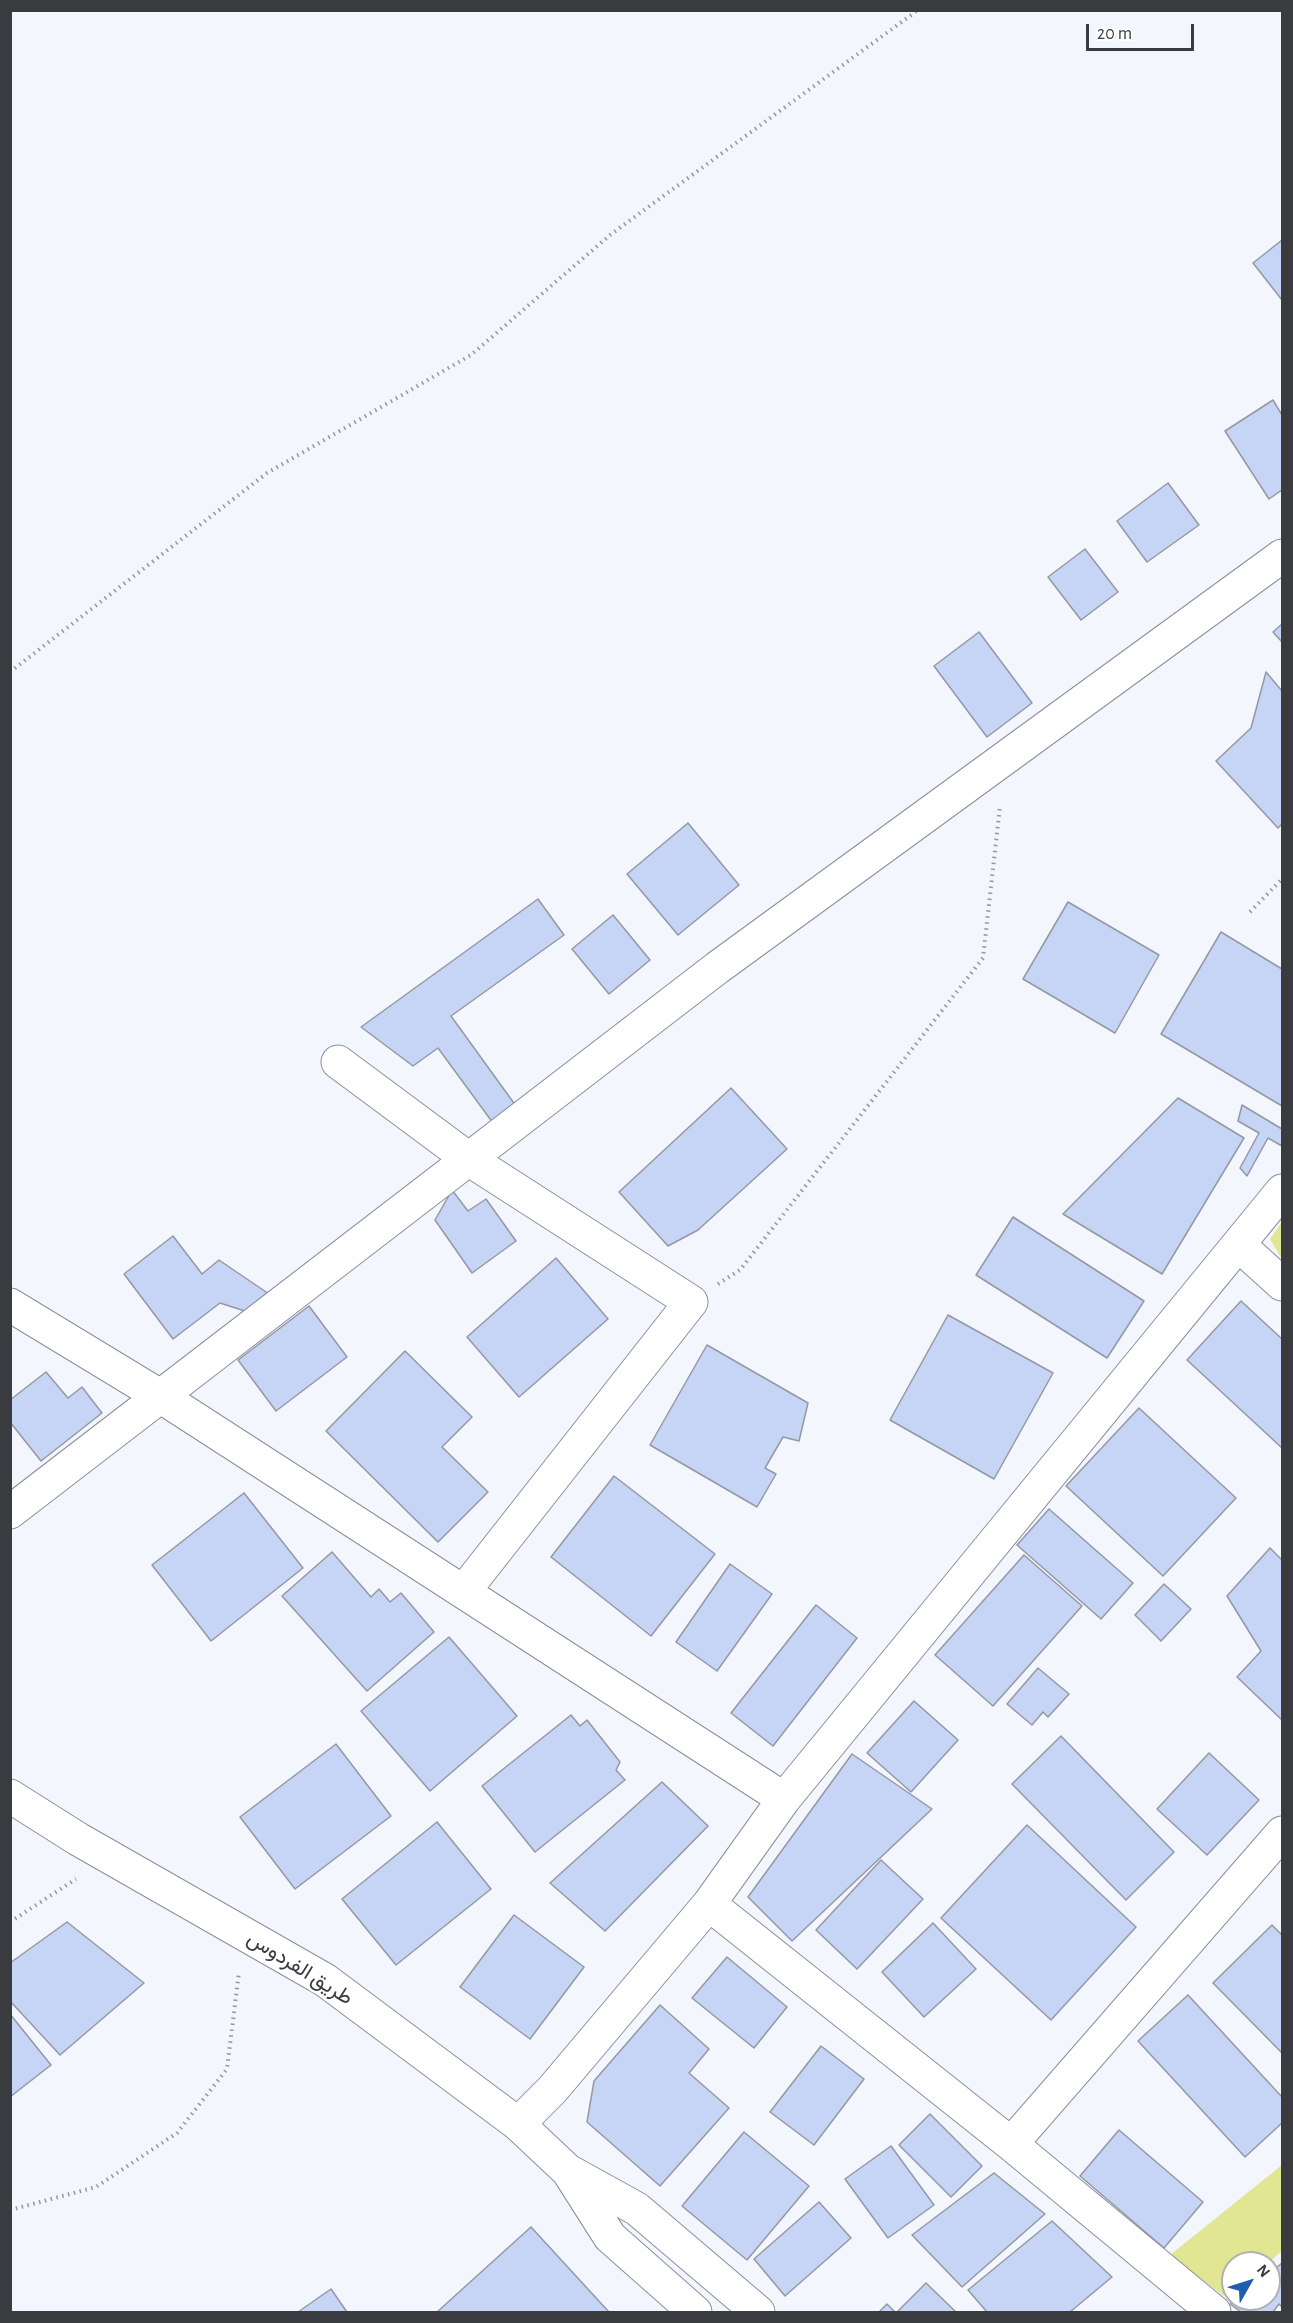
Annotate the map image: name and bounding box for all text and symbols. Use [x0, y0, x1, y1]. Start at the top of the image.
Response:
scale bar [1089, 12, 1197, 50]
text: 20 m [1097, 25, 1132, 43]
street label: طريق الفردوس [242, 1926, 358, 2010]
north arrow [1221, 2251, 1281, 2311]
text: N [1254, 2262, 1273, 2280]

